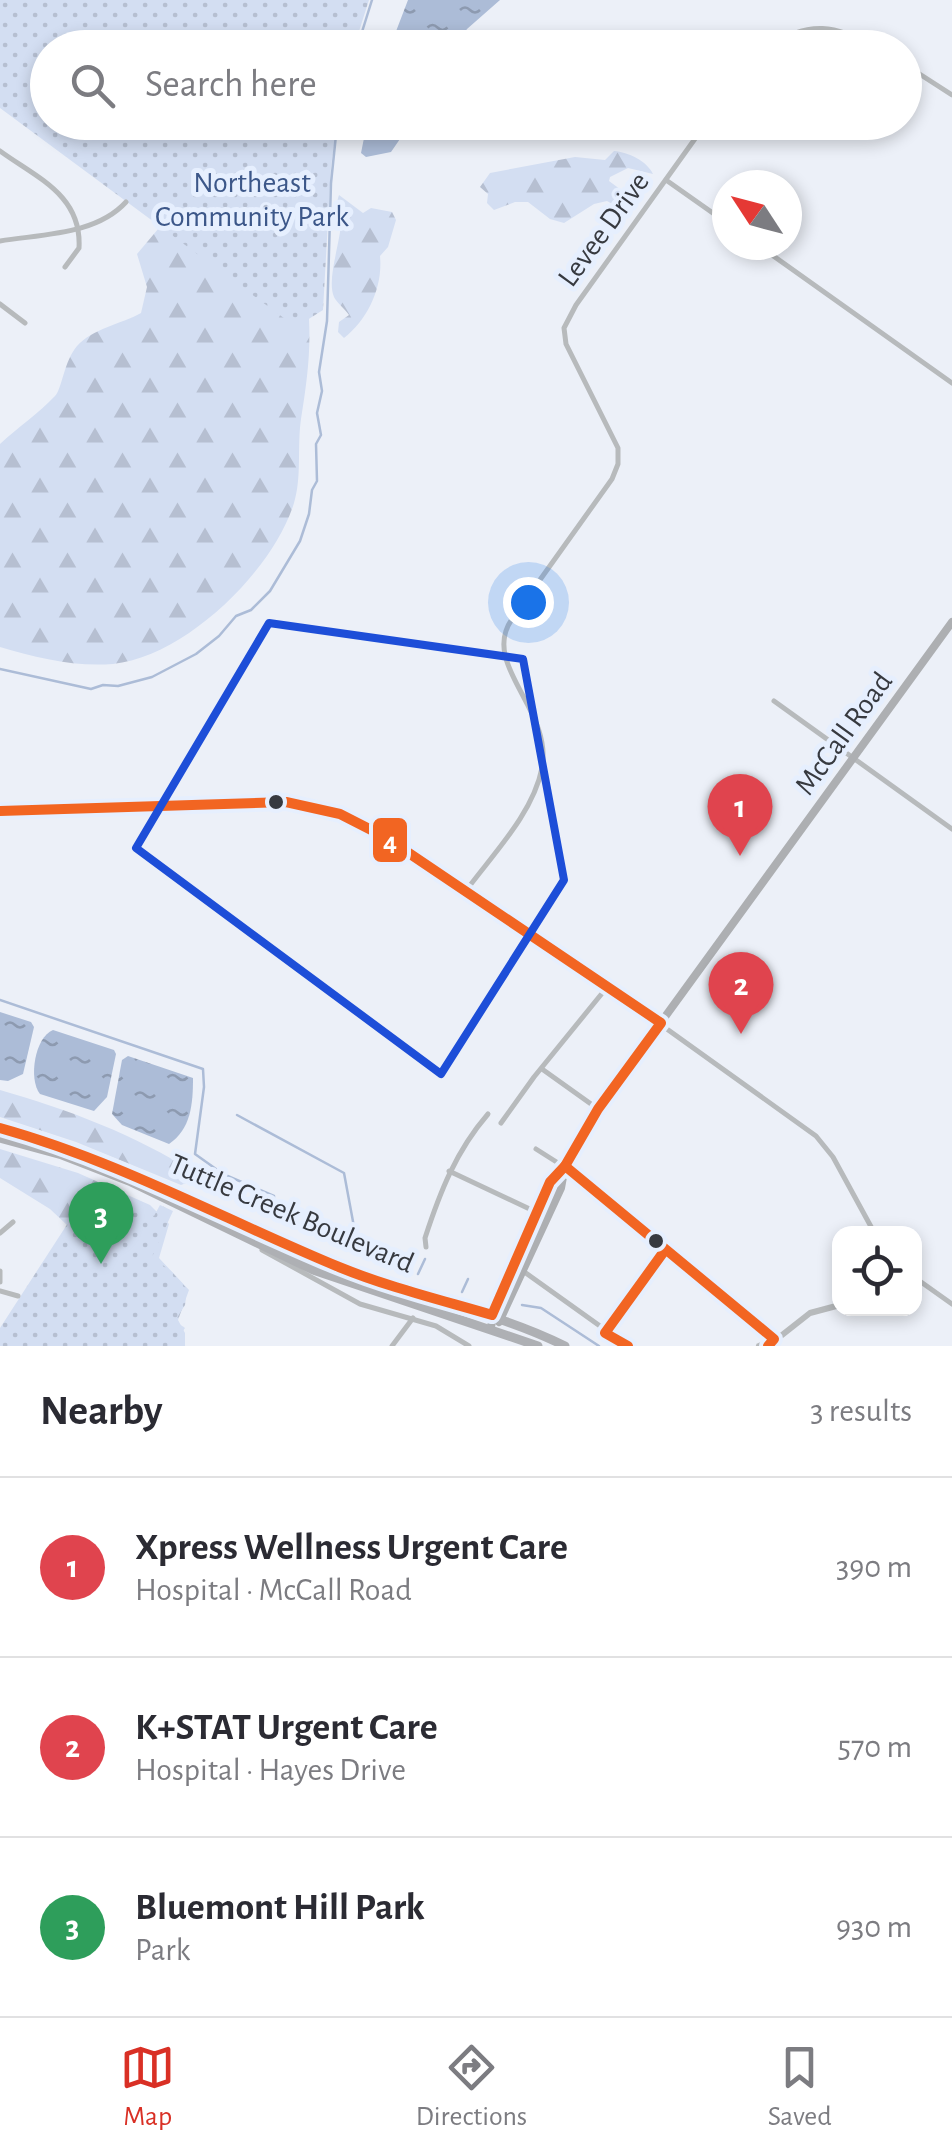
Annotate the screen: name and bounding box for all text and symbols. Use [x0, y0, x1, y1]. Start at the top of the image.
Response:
search box [30, 30, 922, 140]
icon: search [65, 58, 120, 113]
text: Search here [145, 66, 317, 104]
street label: Levee Drive [553, 167, 655, 292]
park label: Northeast Community Park [155, 168, 349, 232]
north arrow [712, 170, 802, 260]
your location [503, 577, 554, 628]
street label: McCall Road [789, 667, 898, 800]
pin: 1 [708, 774, 772, 856]
unlabelled marker [266, 792, 286, 812]
line badge: 4 [371, 816, 409, 864]
text: 4 [383, 828, 397, 856]
pin: 2 [708, 952, 774, 1034]
street label: Tuttle Creek Boulevard [165, 1149, 418, 1279]
pin: 3 [68, 1182, 134, 1264]
map controls [832, 1226, 922, 1316]
button: locate [832, 1226, 922, 1316]
unlabelled marker [646, 1231, 666, 1251]
text: Nearby [40, 1390, 163, 1432]
text: 3 results [810, 1395, 912, 1427]
text: Xpress Wellness Urgent Care [135, 1529, 568, 1567]
text: 1 [67, 1551, 78, 1583]
text: 390 m [836, 1551, 912, 1583]
text: Hospital · McCall Road [135, 1574, 412, 1606]
text: K+STAT Urgent Care [135, 1709, 438, 1747]
text: 2 [65, 1731, 80, 1763]
text: 570 m [838, 1731, 912, 1763]
text: Hospital · Hayes Drive [135, 1754, 406, 1786]
text: Bluemont Hill Park [135, 1889, 425, 1927]
text: 3 [66, 1911, 79, 1943]
text: 930 m [836, 1911, 912, 1943]
text: Park [135, 1934, 190, 1966]
tab: Map [120, 2040, 175, 2134]
tab: Directions [416, 2040, 527, 2134]
tab: Saved [768, 2040, 832, 2134]

